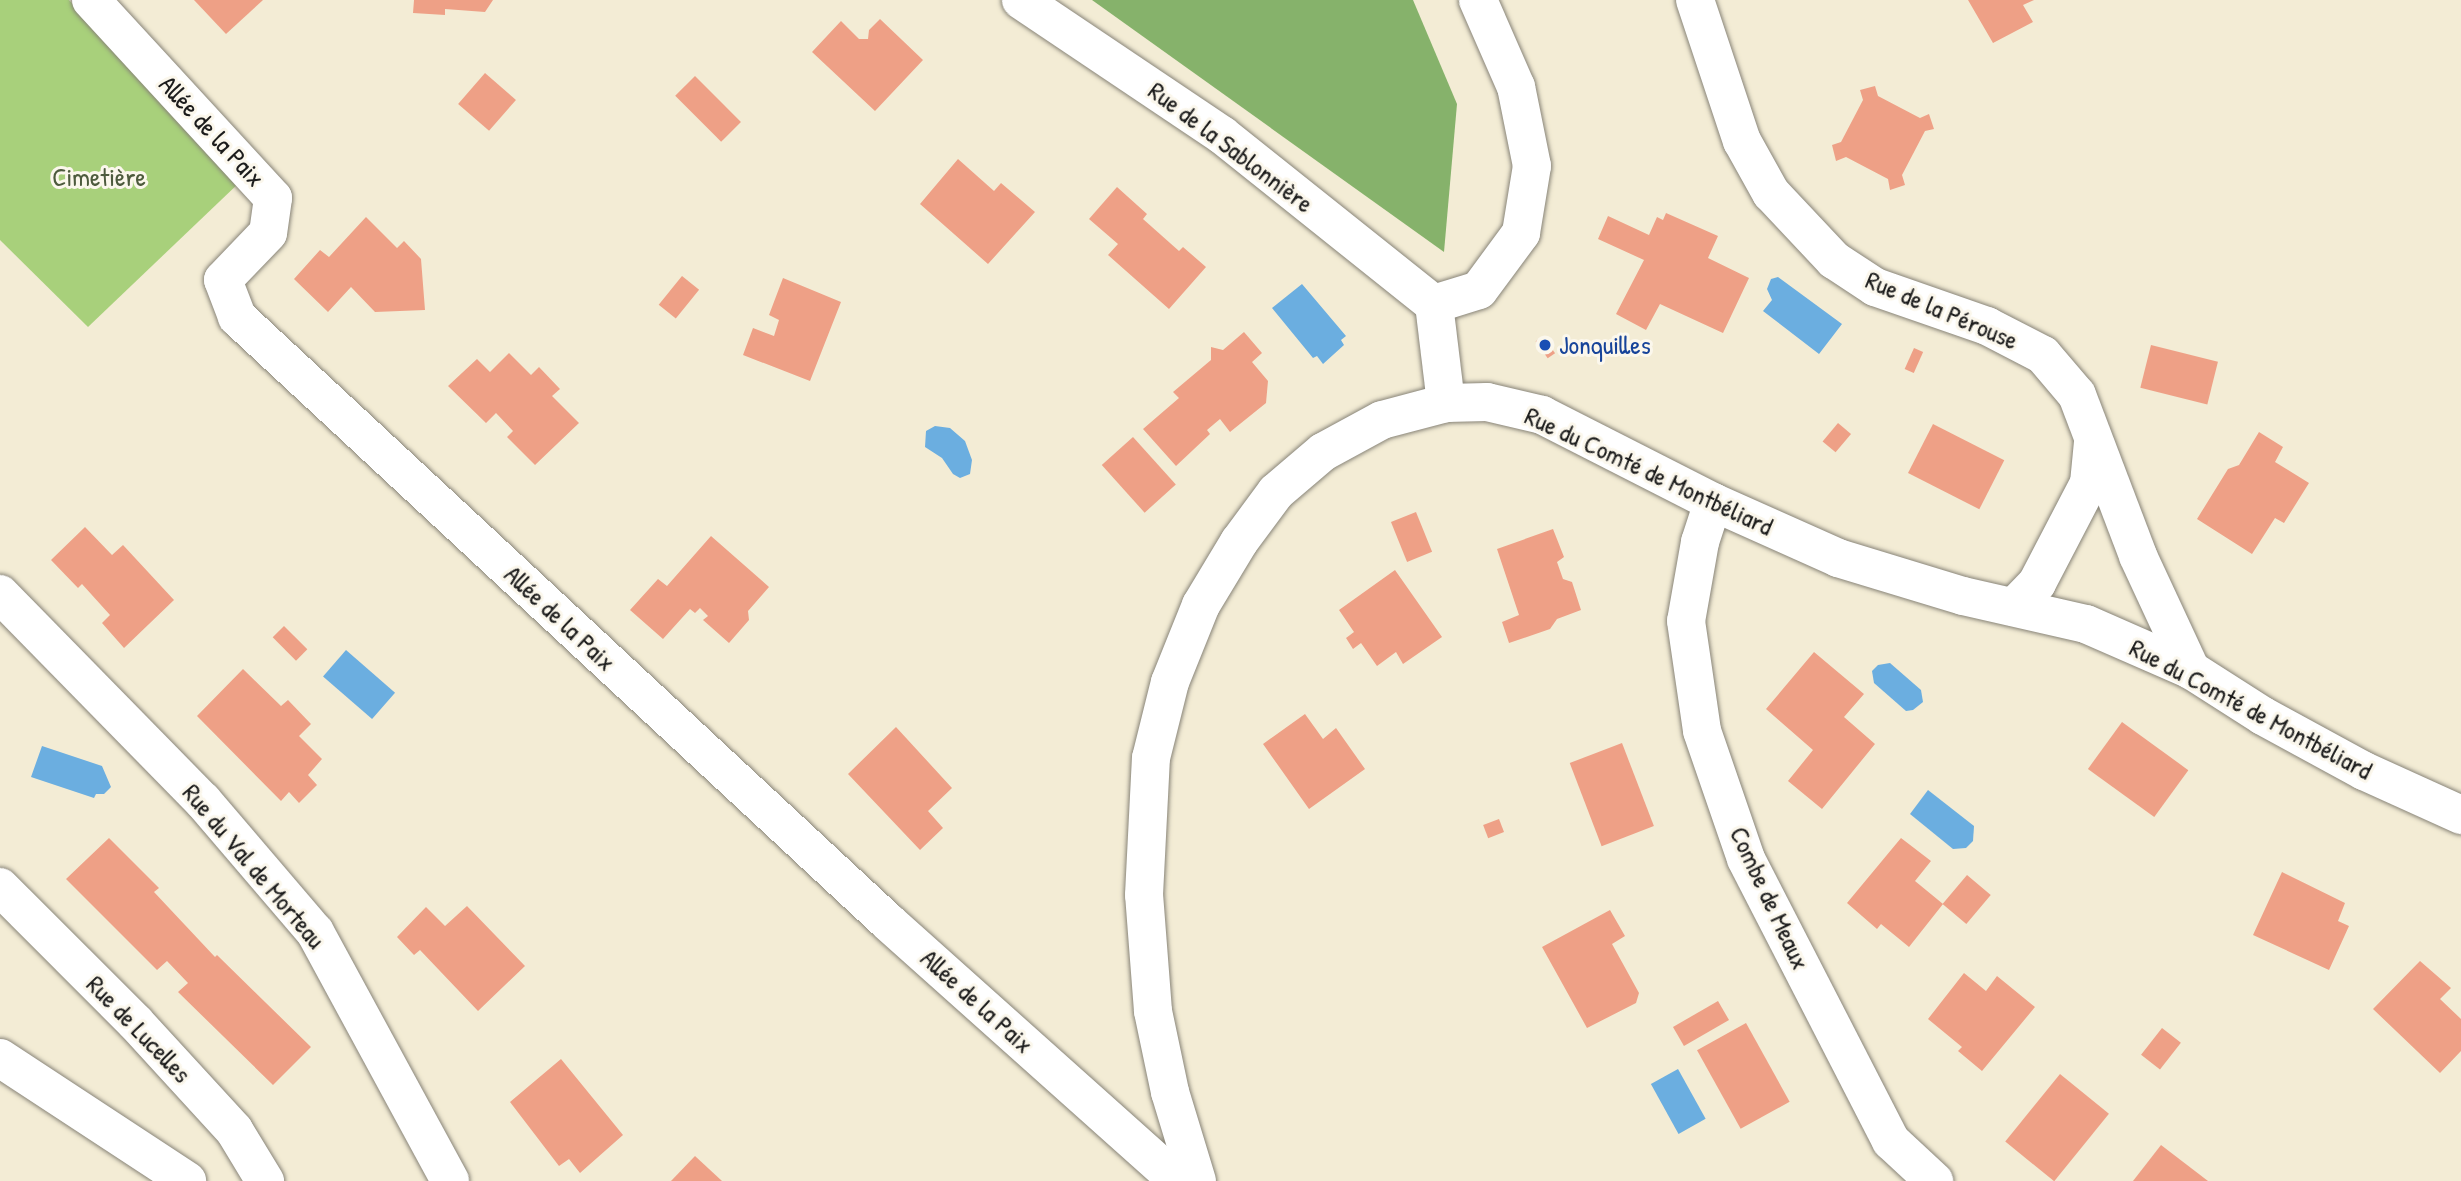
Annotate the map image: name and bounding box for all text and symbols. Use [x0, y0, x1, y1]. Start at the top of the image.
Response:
street label: Allée de la Paix [153, 69, 271, 193]
street label: Rue de la Sablonnière [1142, 75, 1320, 219]
park label: Cimetière [52, 161, 146, 193]
street label: Rue de la Pérouse [1861, 264, 2023, 356]
place label: Jonquilles [1559, 329, 1651, 361]
marker: Jonquilles [1537, 337, 1553, 353]
street label: Rue du Comté de Montbéliard [1520, 400, 1778, 542]
street label: Allée de la Paix [498, 559, 622, 677]
street label: Rue du Comté de Montbéliard [2124, 632, 2378, 786]
street label: Rue du Val de Morteau [176, 777, 332, 955]
street label: Combe de Meaux [1723, 822, 1817, 974]
street label: Allée de la Paix [914, 942, 1040, 1060]
street label: Rue de Lucelles [80, 969, 198, 1089]

